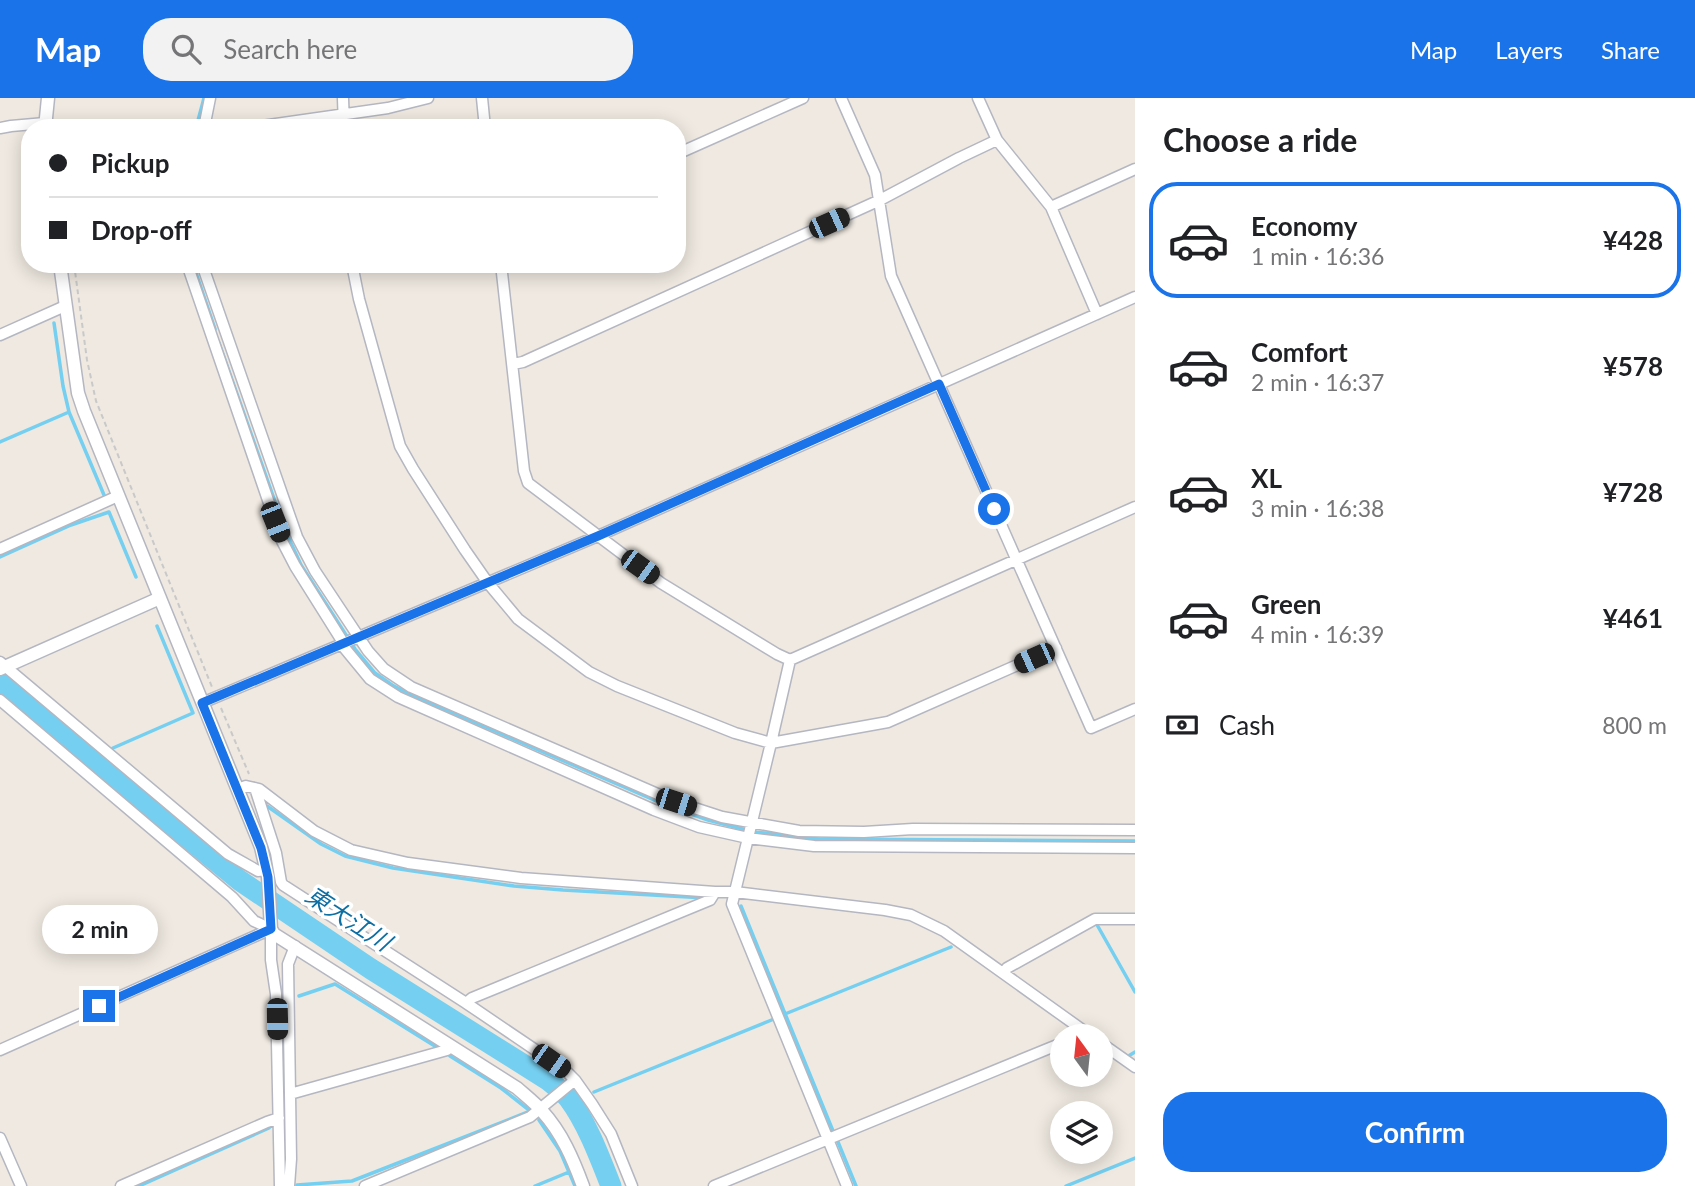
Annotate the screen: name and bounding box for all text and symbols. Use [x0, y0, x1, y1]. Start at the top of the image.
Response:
search box [143, 18, 633, 81]
text: Map [35, 29, 101, 69]
icon: search [167, 30, 205, 68]
text: Search here [223, 33, 357, 65]
text: Map [1410, 35, 1457, 64]
text: Layers [1495, 35, 1563, 64]
text: Share [1601, 35, 1660, 64]
text: Choose a ride [1163, 120, 1357, 159]
text: Pickup [91, 147, 170, 179]
car [806, 205, 853, 241]
icon: car [1167, 209, 1230, 272]
text: Economy [1251, 210, 1357, 242]
text: Drop-off [91, 214, 192, 246]
text: ¥428 [1603, 224, 1663, 256]
text: 1 min · 16:36 [1251, 242, 1384, 270]
icon: car [1167, 335, 1230, 398]
text: Comfort [1251, 336, 1348, 368]
text: ¥578 [1603, 350, 1663, 382]
text: 2 min · 16:37 [1251, 368, 1384, 396]
icon: car [1167, 461, 1230, 524]
text: XL [1251, 462, 1282, 494]
text: ¥728 [1603, 476, 1663, 508]
route start [978, 493, 1010, 525]
text: 3 min · 16:38 [1251, 494, 1384, 522]
car [258, 499, 293, 545]
car [617, 546, 664, 588]
icon: car [1167, 587, 1230, 650]
text: Green [1251, 588, 1321, 620]
text: ¥461 [1603, 602, 1663, 634]
text: 4 min · 16:39 [1251, 620, 1384, 648]
car [1011, 640, 1058, 676]
icon: cash [1163, 706, 1201, 744]
text: Cash [1219, 709, 1275, 741]
text: 800 m [1602, 711, 1667, 739]
car [653, 786, 700, 818]
water label: 東大江川 [301, 879, 399, 958]
callout: 2 min [41, 904, 157, 954]
text: 2 min [71, 915, 129, 943]
route end [83, 990, 115, 1022]
car [267, 998, 288, 1040]
north arrow [1050, 1024, 1113, 1087]
map controls [1050, 1024, 1113, 1164]
car [528, 1040, 575, 1082]
button: Confirm [1163, 1092, 1667, 1172]
button: layers [1050, 1101, 1113, 1164]

